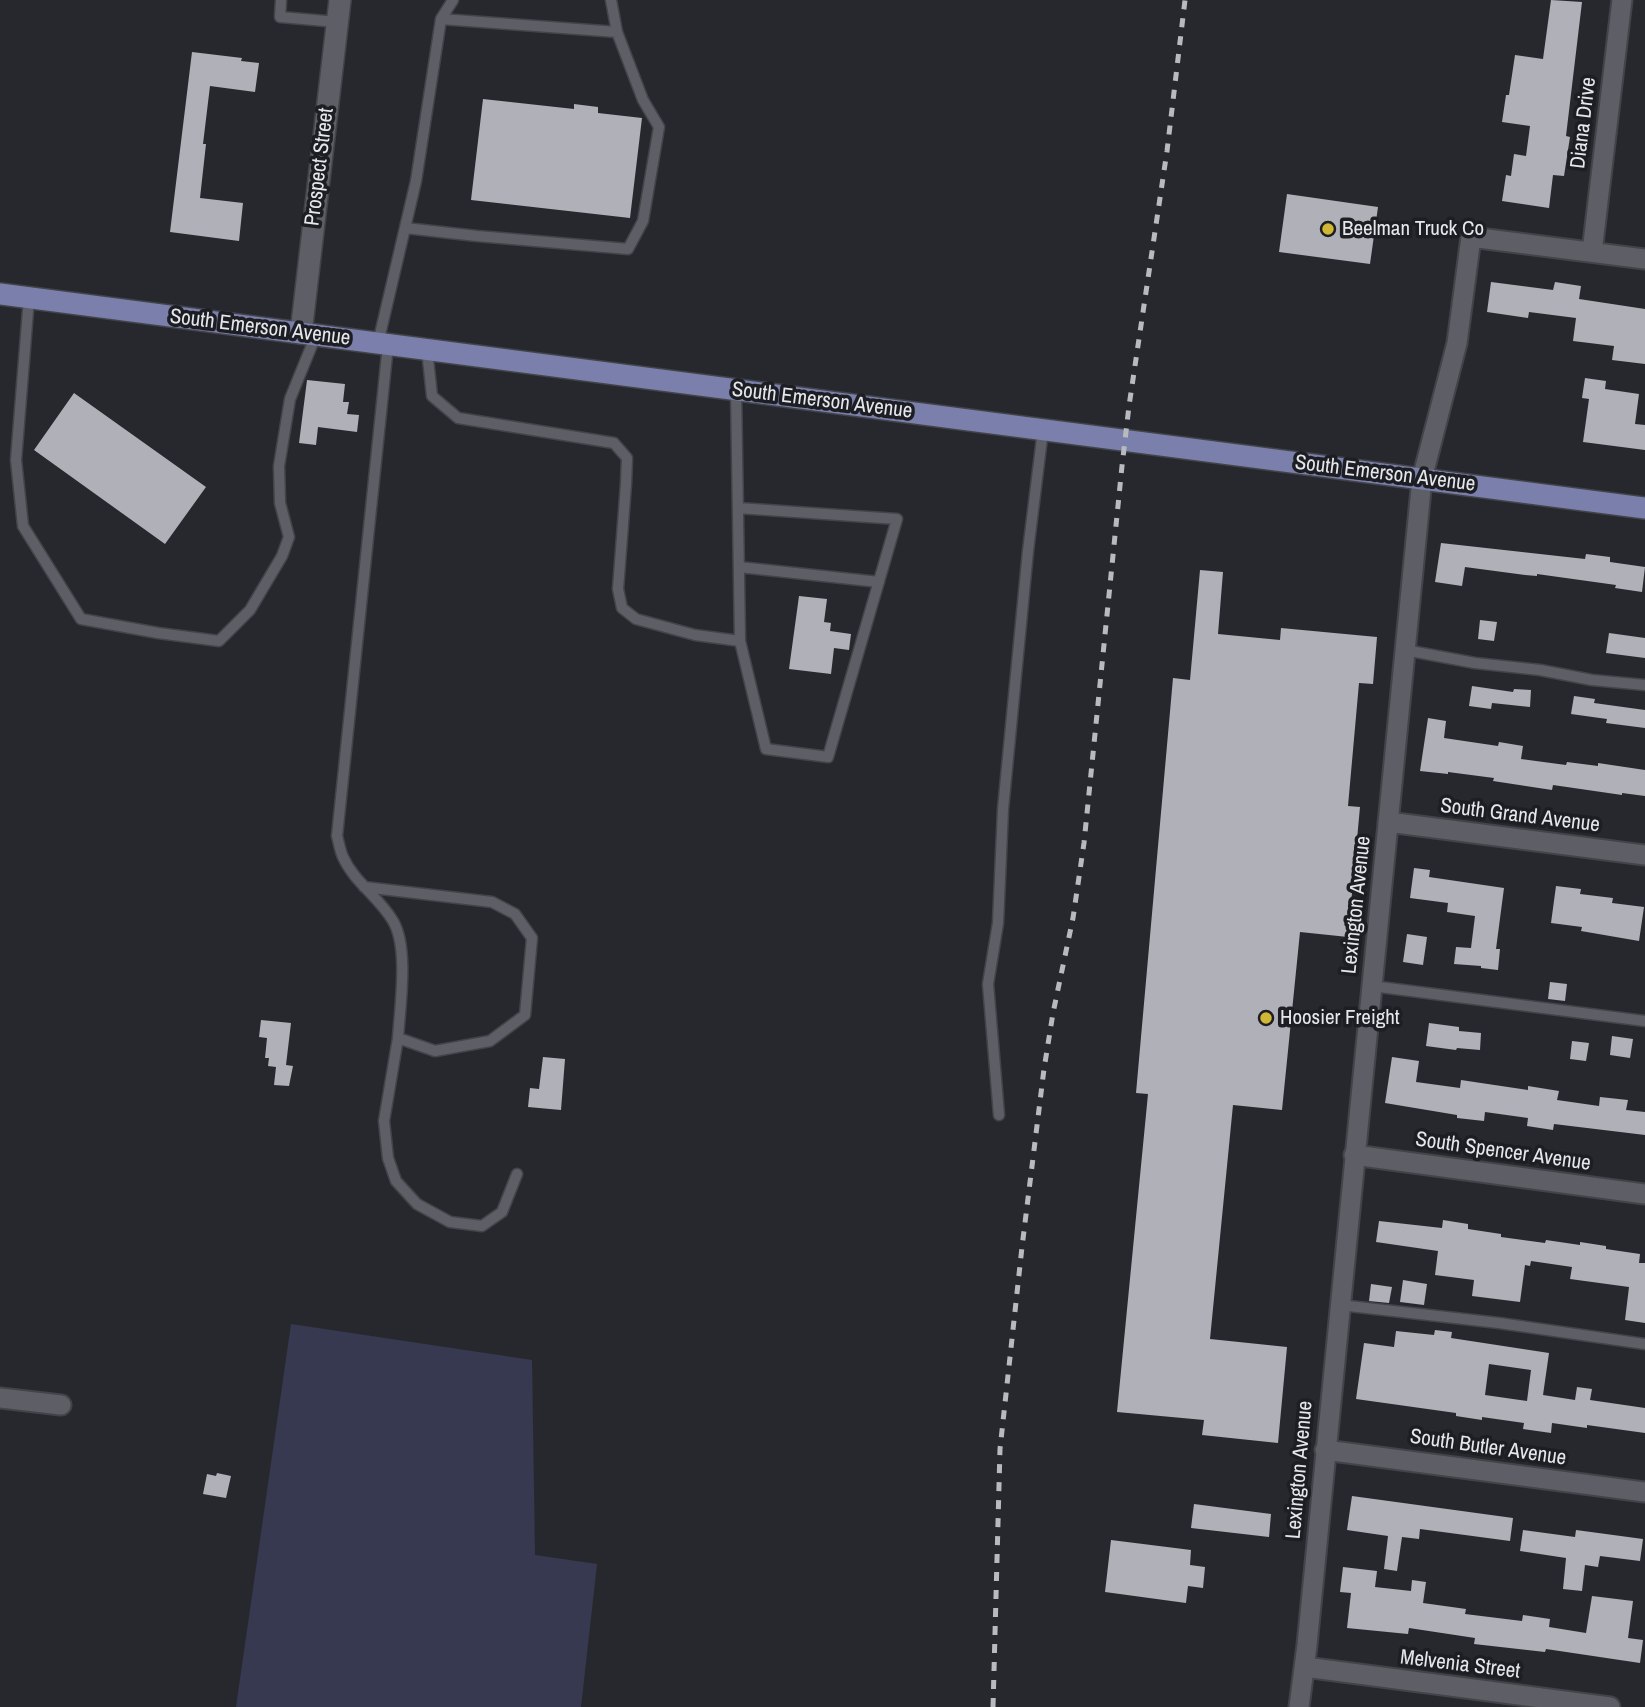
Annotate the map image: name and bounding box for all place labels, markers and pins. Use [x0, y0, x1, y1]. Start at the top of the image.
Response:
place label: Beelman Truck Co [1342, 216, 1484, 242]
marker: Beelman Truck Co [1320, 221, 1336, 237]
place label: Hoosier Freight [1280, 1005, 1400, 1031]
marker: Hoosier Freight [1258, 1010, 1274, 1026]

